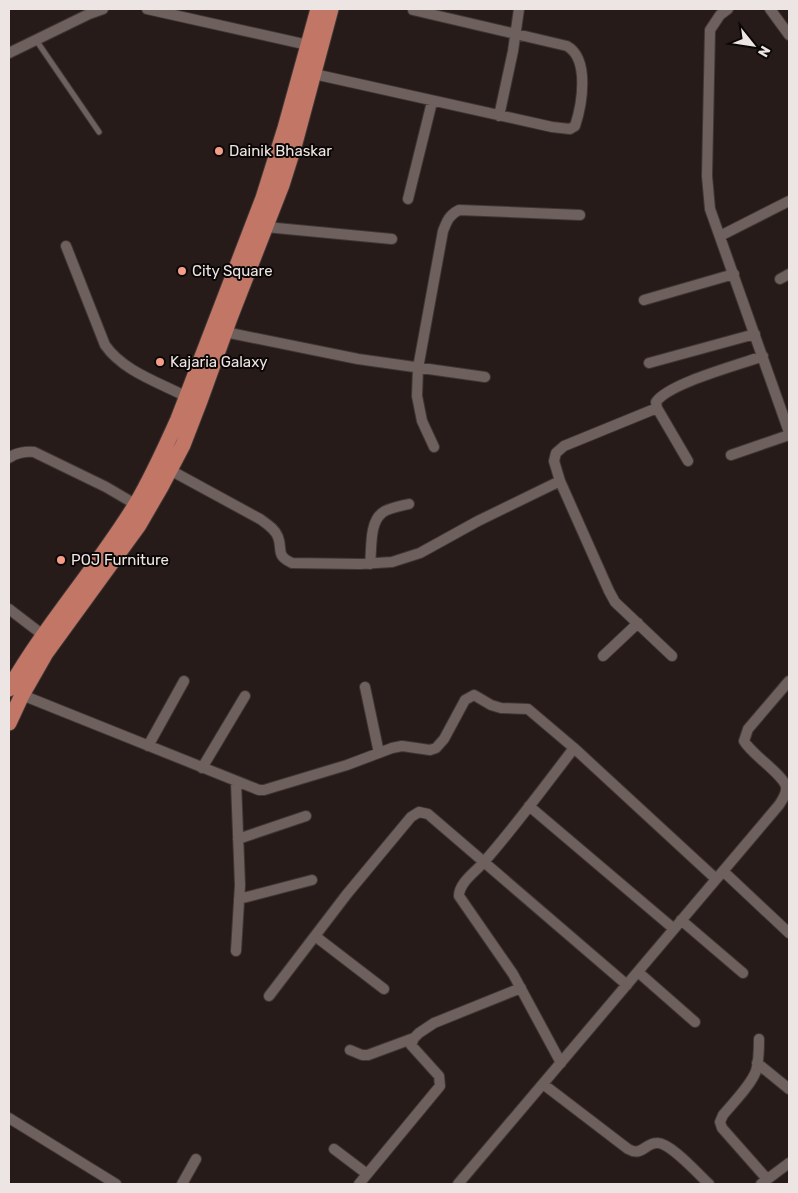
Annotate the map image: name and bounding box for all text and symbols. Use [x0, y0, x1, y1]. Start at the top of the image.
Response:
north arrow [728, 20, 778, 70]
text: N [754, 43, 774, 60]
place label: Dainik Bhaskar [229, 142, 332, 160]
marker: Dainik Bhaskar [213, 145, 225, 157]
place label: City Square [192, 262, 273, 280]
marker: City Square [176, 265, 188, 277]
place label: Kajaria Galaxy [170, 353, 268, 371]
marker: Kajaria Galaxy [154, 356, 166, 368]
place label: POJ Furniture [71, 551, 169, 569]
marker: POJ Furniture [55, 554, 67, 566]

